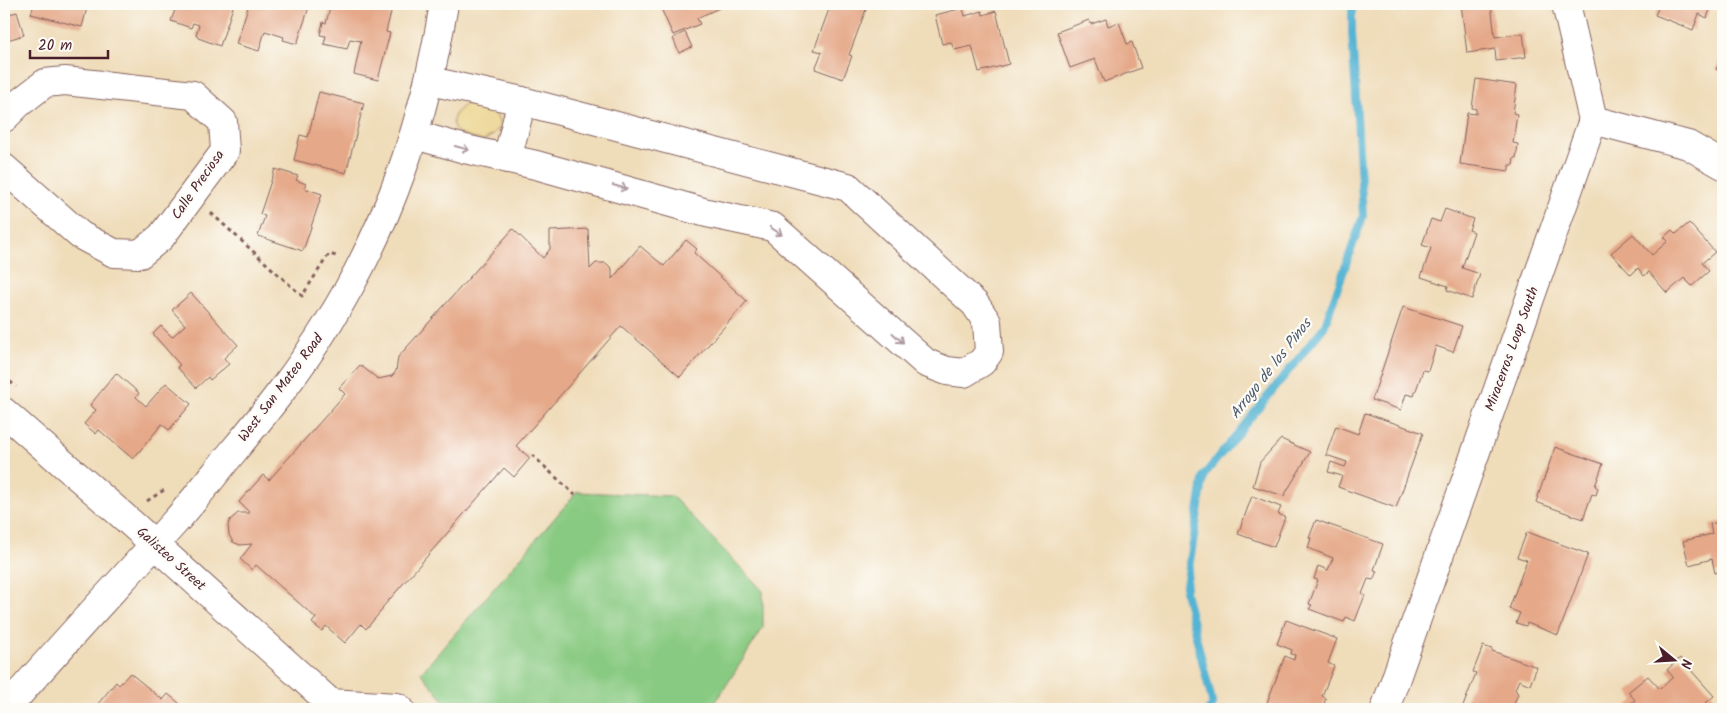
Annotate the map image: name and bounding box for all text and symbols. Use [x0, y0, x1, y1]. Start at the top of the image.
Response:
scale bar [30, 28, 108, 60]
text: 20 m [38, 34, 72, 58]
one-way arrow [454, 144, 470, 153]
street label: Calle Preciosa [166, 146, 230, 224]
one-way arrow [611, 183, 627, 193]
one-way arrow [768, 226, 782, 236]
street label: Miracerros Loop South [1479, 284, 1545, 414]
water label: Arroyo de los Pinos [1224, 312, 1319, 424]
street label: West San Mateo Road [233, 328, 330, 447]
one-way arrow [891, 332, 904, 343]
street label: Galisteo Street [131, 522, 211, 597]
north arrow [1650, 636, 1700, 686]
text: N [1674, 656, 1697, 671]

